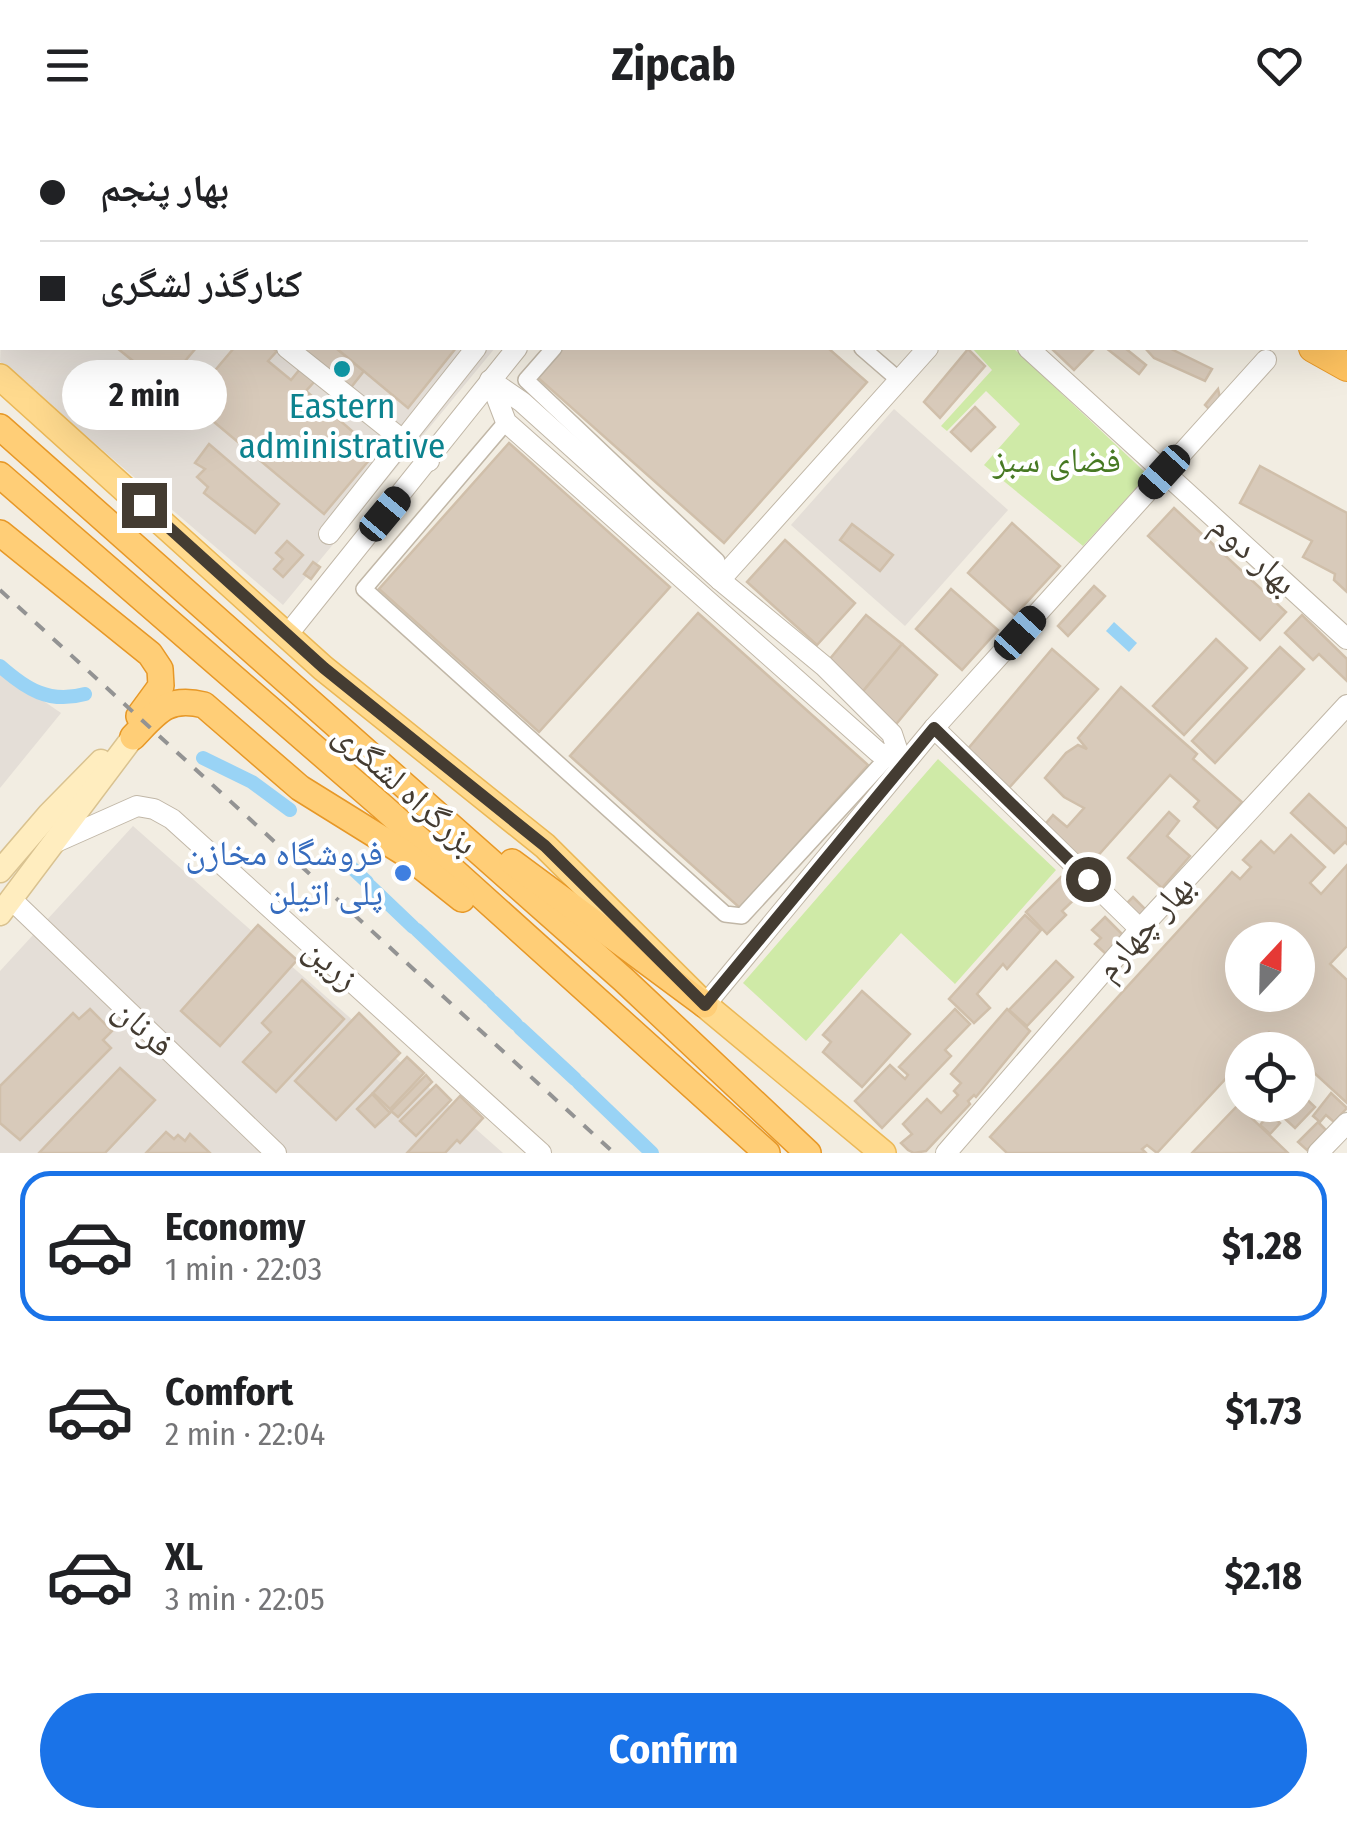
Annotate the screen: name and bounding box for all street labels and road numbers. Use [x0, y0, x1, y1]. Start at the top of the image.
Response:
street label: بهار دوم [1201, 504, 1306, 605]
street label: بزرگراه لشگری [325, 712, 487, 864]
street label: بهار چهارم [1085, 865, 1204, 990]
street label: زرین [296, 927, 368, 999]
street label: فرنان [105, 988, 183, 1066]

